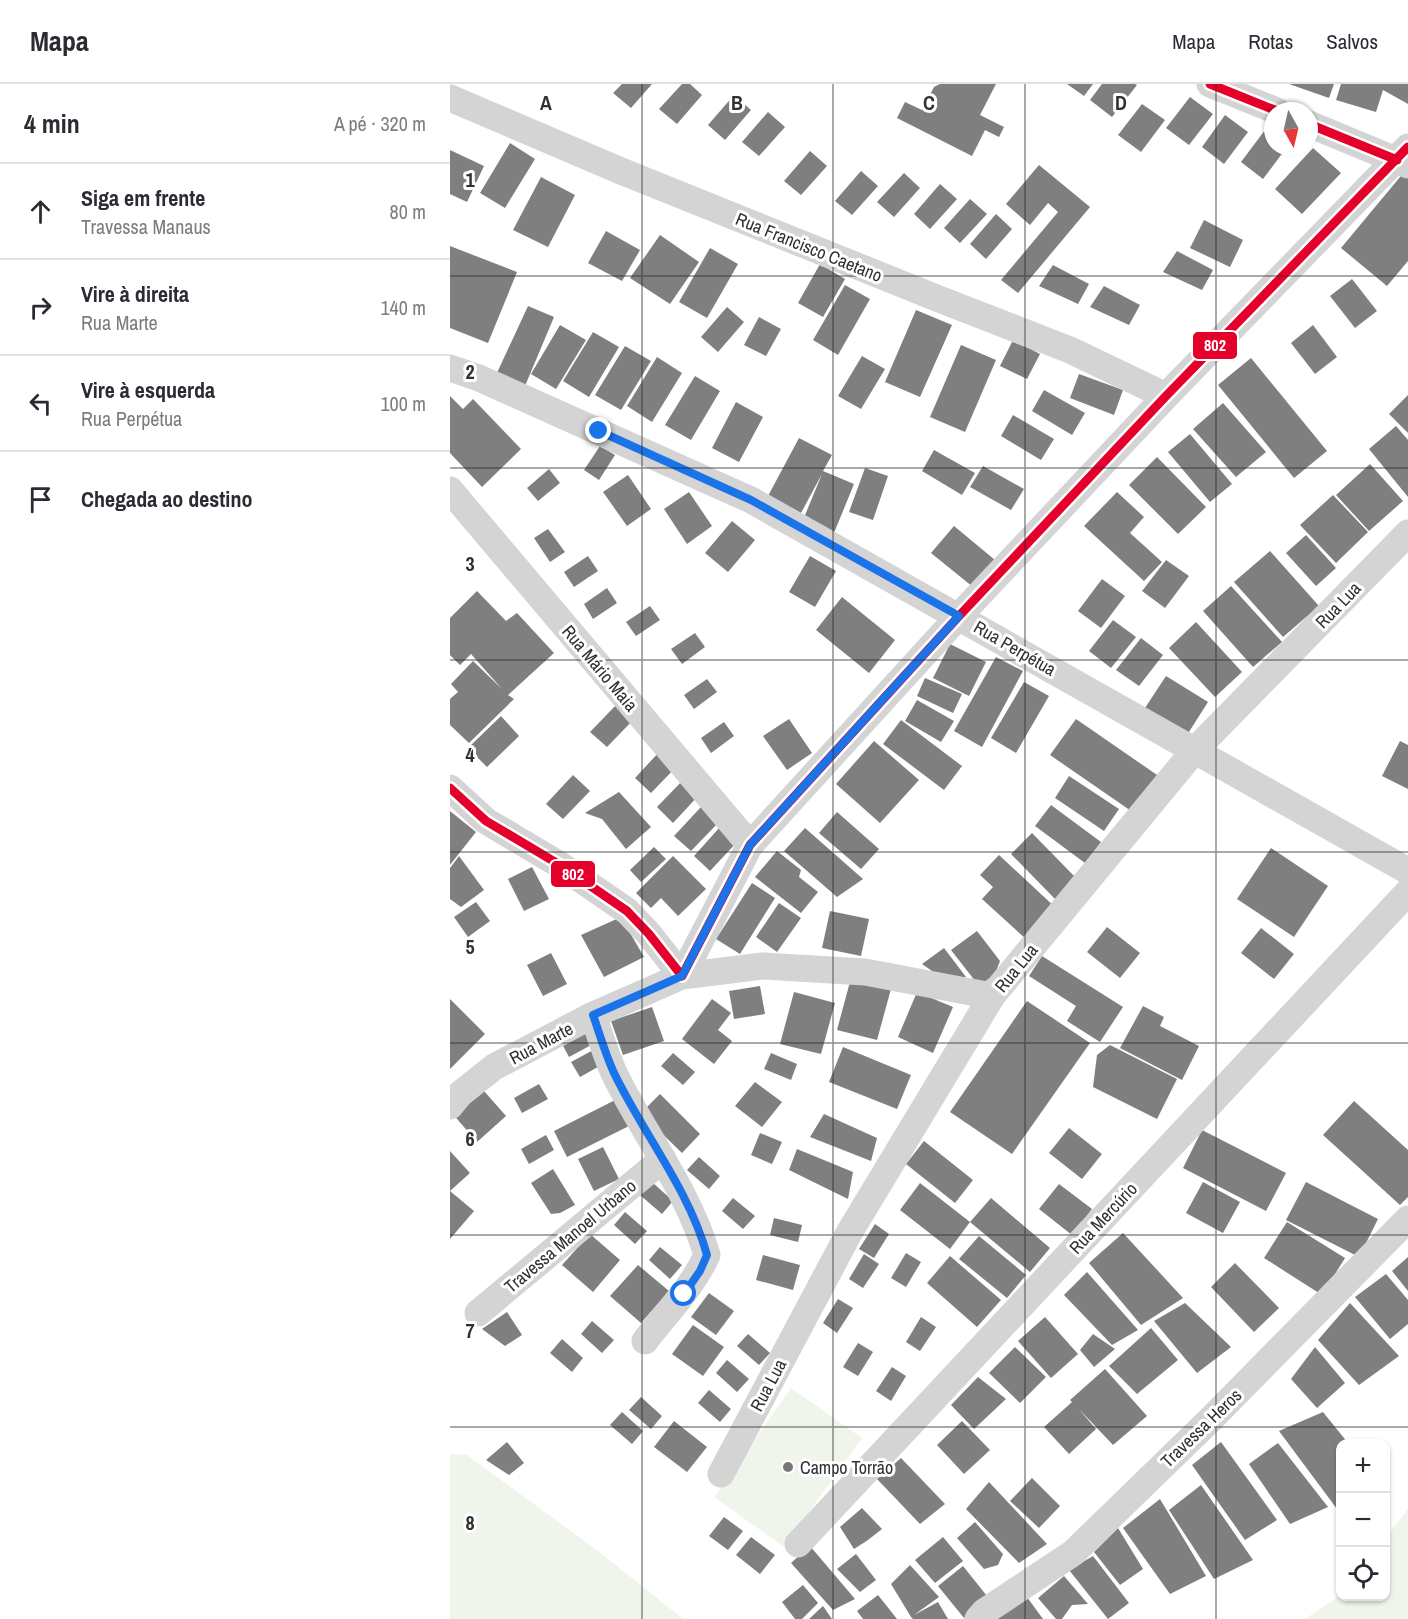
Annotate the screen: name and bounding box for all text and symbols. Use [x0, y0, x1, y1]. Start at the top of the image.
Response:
text: Mapa [30, 22, 89, 60]
text: Mapa [1172, 27, 1215, 56]
text: Rotas [1248, 27, 1293, 56]
text: Salvos [1326, 27, 1378, 56]
text: A [540, 89, 552, 116]
text: B [731, 89, 743, 116]
text: C [923, 89, 935, 116]
text: D [1115, 89, 1127, 116]
north arrow [1264, 102, 1318, 156]
text: 4 min [24, 106, 80, 141]
text: A pé · 320 m [334, 110, 426, 137]
text: 1 [465, 166, 475, 193]
text: Siga em frente [81, 183, 205, 213]
icon: ahead [24, 195, 57, 228]
text: 80 m [390, 198, 426, 225]
street label: Rua Francisco Caetano [732, 206, 886, 288]
text: Travessa Manaus [81, 213, 211, 240]
text: Vire à direita [81, 279, 189, 309]
icon: right [24, 291, 57, 324]
text: 140 m [380, 294, 426, 321]
text: Rua Marte [81, 309, 158, 336]
line badge: 802 [1192, 331, 1238, 360]
text: 802 [1204, 334, 1226, 356]
text: 2 [465, 358, 475, 385]
text: Vire à esquerda [81, 375, 215, 405]
icon: left [24, 387, 57, 420]
text: 100 m [380, 390, 426, 417]
text: Rua Perpétua [81, 405, 182, 432]
route end [585, 417, 611, 443]
icon: arrive [24, 483, 57, 516]
text: Chegada ao destino [81, 484, 252, 514]
text: 3 [465, 550, 475, 577]
street label: Rua Lua [1310, 576, 1366, 634]
street label: Rua Perpétua [969, 614, 1061, 682]
street label: Rua Mário Maia [556, 619, 644, 717]
text: 4 [465, 741, 475, 768]
line badge: 802 [550, 860, 596, 888]
text: 802 [562, 863, 584, 885]
text: 5 [465, 933, 475, 960]
street label: Rua Lua [989, 938, 1043, 998]
street label: Rua Marte [505, 1016, 577, 1070]
text: 6 [465, 1125, 475, 1152]
street label: Travessa Manoel Urbano [499, 1173, 641, 1299]
street label: Rua Mercúrio [1063, 1177, 1143, 1259]
route start [670, 1280, 696, 1306]
text: 7 [465, 1317, 475, 1344]
street label: Rua Lua [744, 1354, 792, 1416]
street label: Travessa Heros [1155, 1383, 1247, 1473]
map controls [1336, 1439, 1390, 1601]
button: + [1336, 1439, 1390, 1493]
place label: Campo Torrão [800, 1455, 893, 1480]
marker: Campo Torrão [781, 1460, 795, 1474]
button: − [1336, 1493, 1390, 1547]
text: 8 [465, 1509, 475, 1536]
button: locate [1336, 1547, 1390, 1601]

